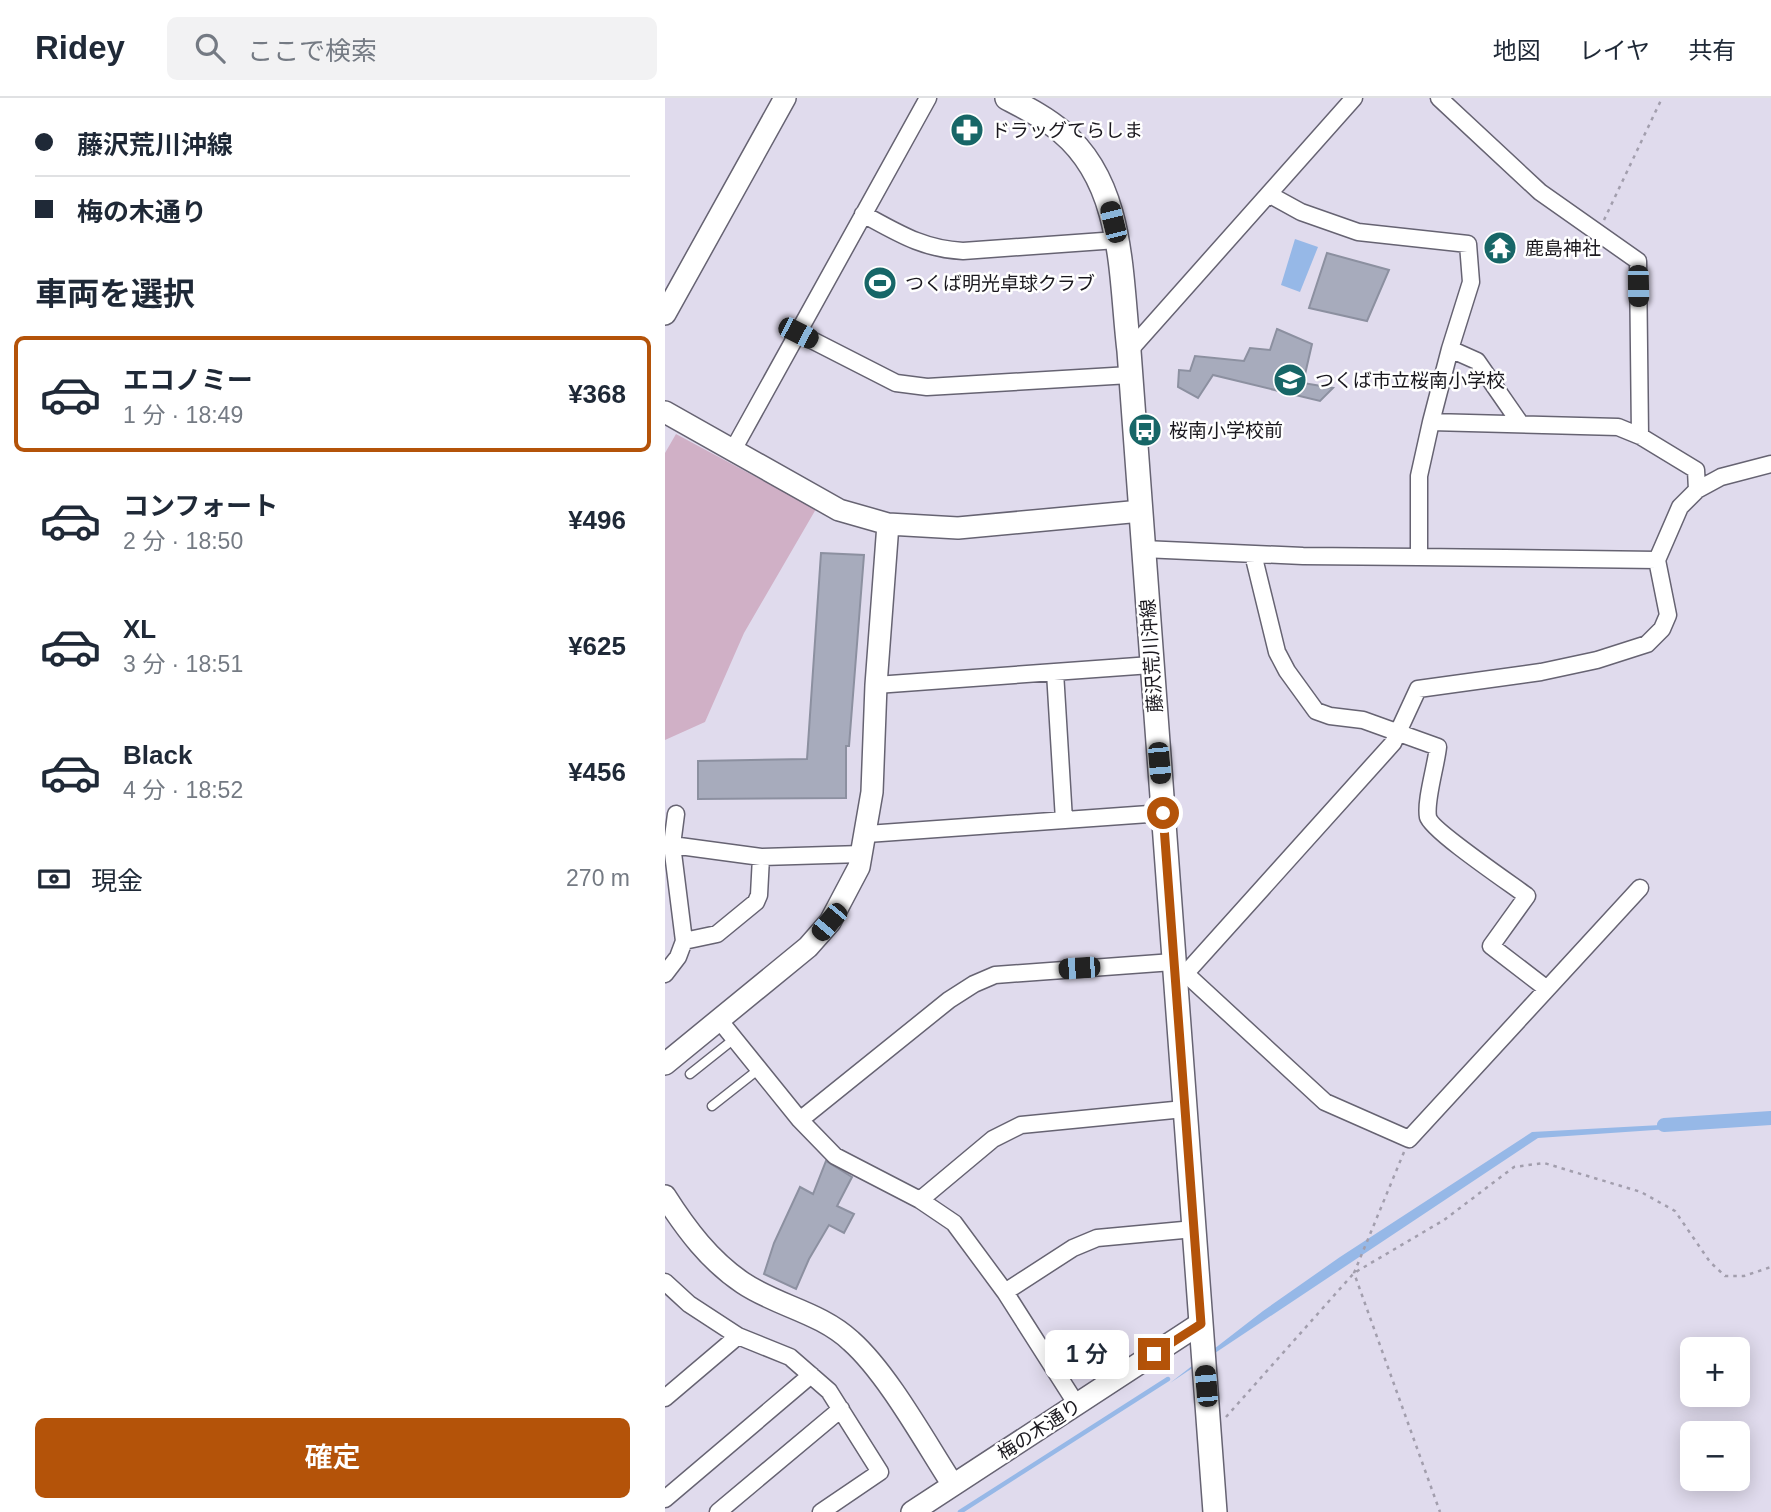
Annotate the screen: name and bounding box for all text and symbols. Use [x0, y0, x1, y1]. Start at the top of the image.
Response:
search box [167, 17, 657, 80]
text: Ridey [35, 29, 125, 66]
icon: search [191, 29, 229, 67]
text: ここで検索 [247, 36, 377, 66]
text: 地図 [1493, 37, 1541, 64]
text: レイヤ [1579, 37, 1650, 64]
text: 共有 [1688, 37, 1736, 64]
pharmacy icon: ドラッグてらしま [948, 111, 986, 149]
place label: ドラッグてらしま [991, 120, 1143, 141]
text: 藤沢荒川沖線 [77, 130, 233, 160]
text: 梅の木通り [77, 197, 207, 227]
car [1098, 199, 1129, 245]
temple icon: 鹿島神社 [1481, 229, 1519, 267]
place label: 鹿島神社 [1525, 238, 1601, 259]
sports icon: つくば明光卓球クラブ [861, 264, 899, 302]
car [1628, 265, 1649, 307]
place label: つくば明光卓球クラブ [905, 273, 1095, 294]
text: 車両を選択 [35, 276, 195, 312]
car [775, 314, 822, 352]
school or university icon: つくば市立桜南小学校 [1271, 361, 1309, 399]
icon: car [39, 363, 102, 426]
text: エコノミー [123, 365, 253, 395]
place label: つくば市立桜南小学校 [1315, 370, 1505, 391]
text: ¥368 [568, 379, 626, 409]
text: 1 分 · 18:49 [123, 402, 243, 428]
bus stop icon: 桜南小学校前 [1126, 411, 1164, 449]
place label: 桜南小学校前 [1169, 420, 1283, 441]
icon: car [39, 489, 102, 552]
text: コンフォート [123, 491, 278, 521]
text: ¥496 [568, 505, 626, 535]
text: 2 分 · 18:50 [123, 528, 243, 554]
street label: 藤沢荒川沖線 [1137, 598, 1166, 714]
text: XL [123, 614, 156, 644]
icon: car [39, 615, 102, 678]
text: ¥625 [568, 631, 626, 661]
text: 3 分 · 18:51 [123, 651, 243, 677]
text: Black [123, 740, 192, 770]
icon: car [39, 741, 102, 804]
car [1147, 741, 1172, 785]
text: ¥456 [568, 757, 626, 787]
text: 4 分 · 18:52 [123, 777, 243, 803]
route start [1147, 797, 1179, 829]
icon: cash [35, 860, 73, 898]
text: 270 m [566, 865, 630, 891]
text: 現金 [91, 866, 143, 896]
car [808, 899, 851, 945]
car [1058, 956, 1101, 980]
callout: 1 分 [1045, 1330, 1129, 1378]
map controls [1680, 1337, 1750, 1491]
button: + [1680, 1337, 1750, 1407]
route end [1138, 1338, 1170, 1370]
text: 1 分 [1066, 1341, 1108, 1367]
car [1194, 1364, 1219, 1408]
street label: 梅の木通り [994, 1395, 1085, 1464]
button: 確定 [35, 1418, 630, 1498]
button: − [1680, 1421, 1750, 1491]

